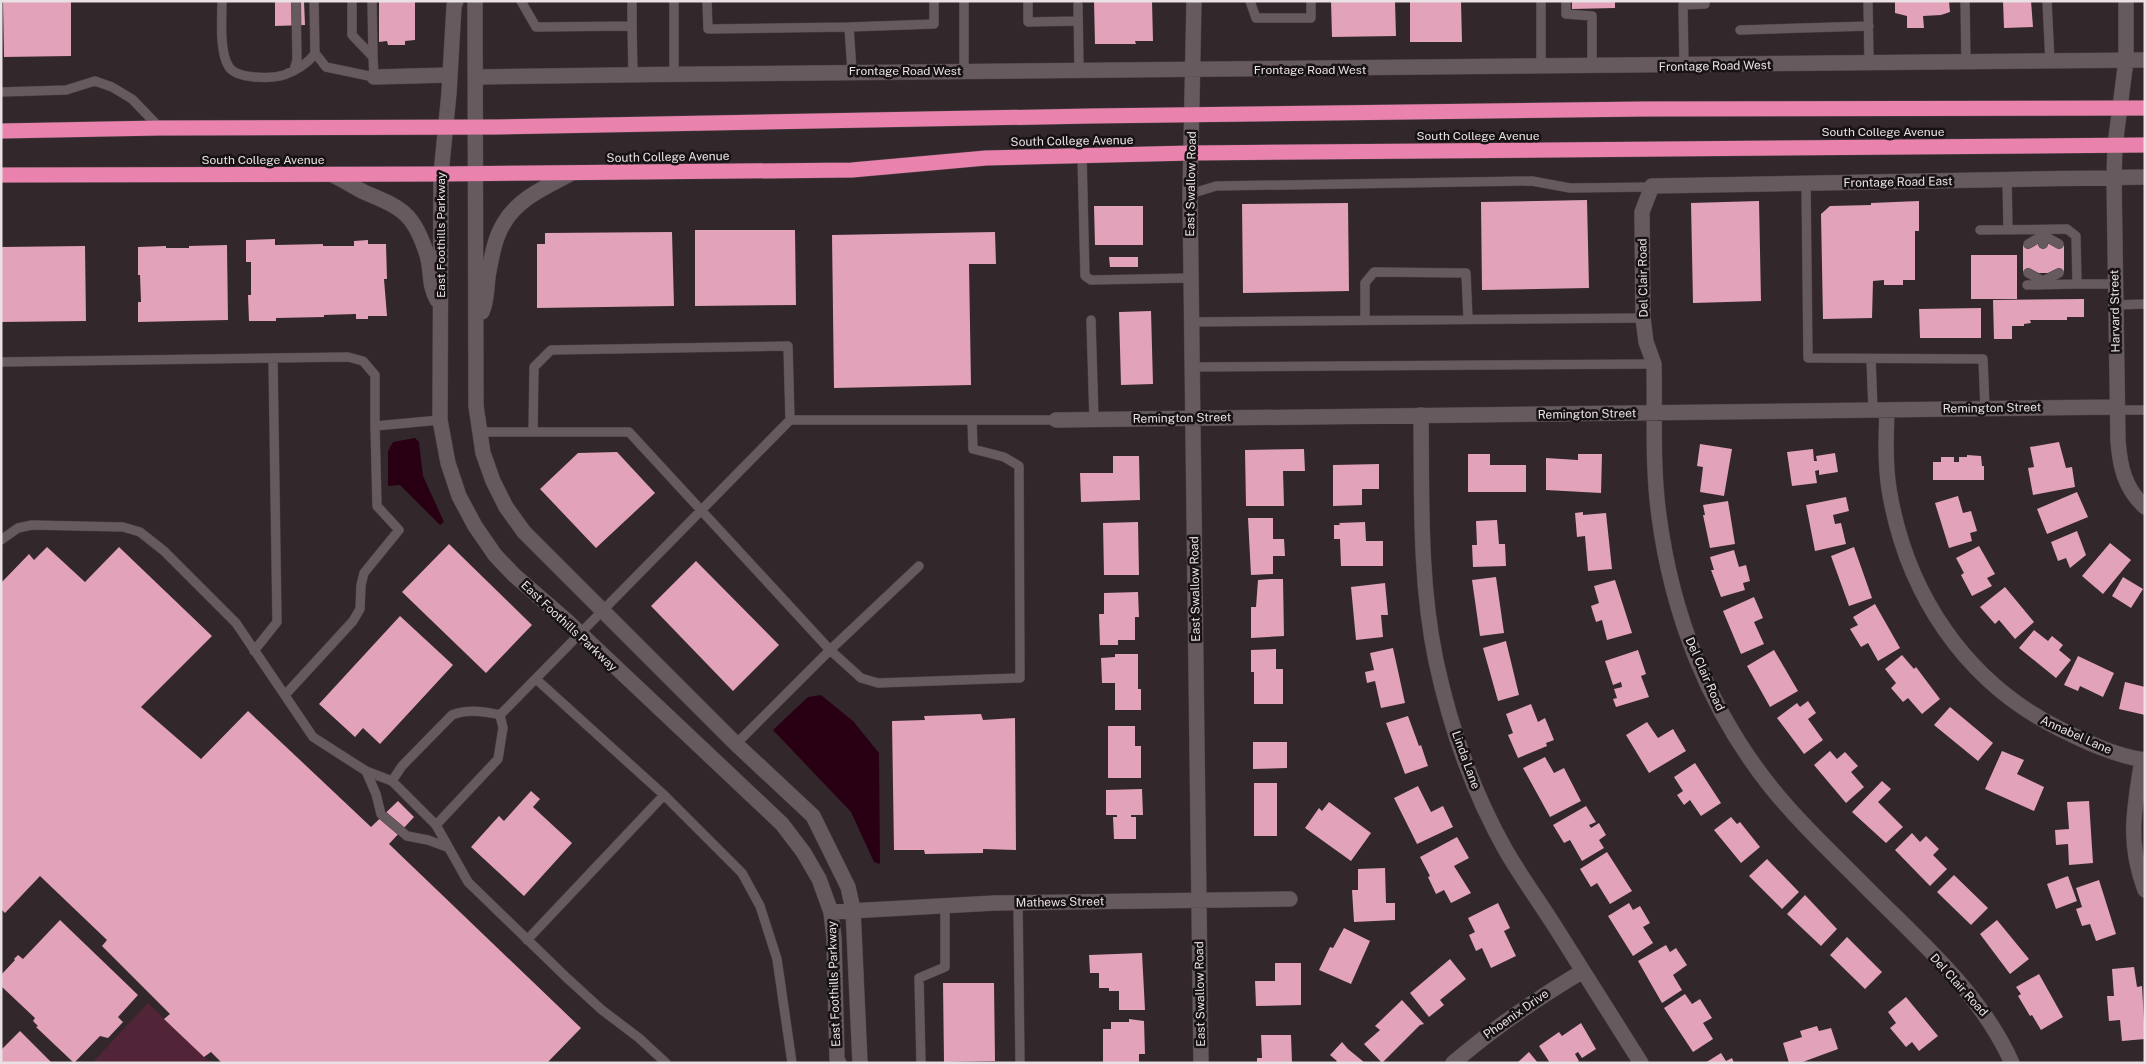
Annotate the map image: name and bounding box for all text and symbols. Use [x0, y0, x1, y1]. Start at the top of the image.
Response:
street label: Frontage Road West [1659, 58, 1772, 74]
street label: Frontage Road West [1254, 63, 1367, 77]
street label: Frontage Road West [849, 64, 962, 78]
street label: South College Avenue [1822, 125, 1945, 139]
street label: South College Avenue [1417, 129, 1540, 143]
street label: East Swallow Road [1183, 131, 1199, 237]
street label: South College Avenue [1010, 133, 1134, 149]
street label: South College Avenue [606, 149, 730, 165]
street label: South College Avenue [202, 153, 325, 167]
street label: East Foothills Parkway [434, 171, 448, 298]
street label: Frontage Road East [1843, 174, 1953, 190]
street label: Del Clair Road [1635, 238, 1651, 318]
street label: Harvard Street [2107, 269, 2123, 353]
street label: Remington Street [1942, 400, 2042, 416]
street label: Remington Street [1537, 406, 1637, 422]
street label: Remington Street [1132, 410, 1232, 426]
street label: East Swallow Road [1187, 536, 1203, 642]
street label: East Foothills Parkway [518, 578, 620, 674]
street label: Del Clair Road [1682, 635, 1728, 713]
street label: Annabel Lane [2038, 713, 2114, 757]
street label: Linda Lane [1449, 729, 1483, 791]
street label: Mathews Street [1016, 894, 1105, 910]
street label: East Foothills Parkway [825, 920, 843, 1047]
street label: East Swallow Road [1192, 941, 1208, 1047]
street label: Del Clair Road [1927, 951, 1991, 1019]
street label: Phoenix Drive [1481, 986, 1551, 1042]

